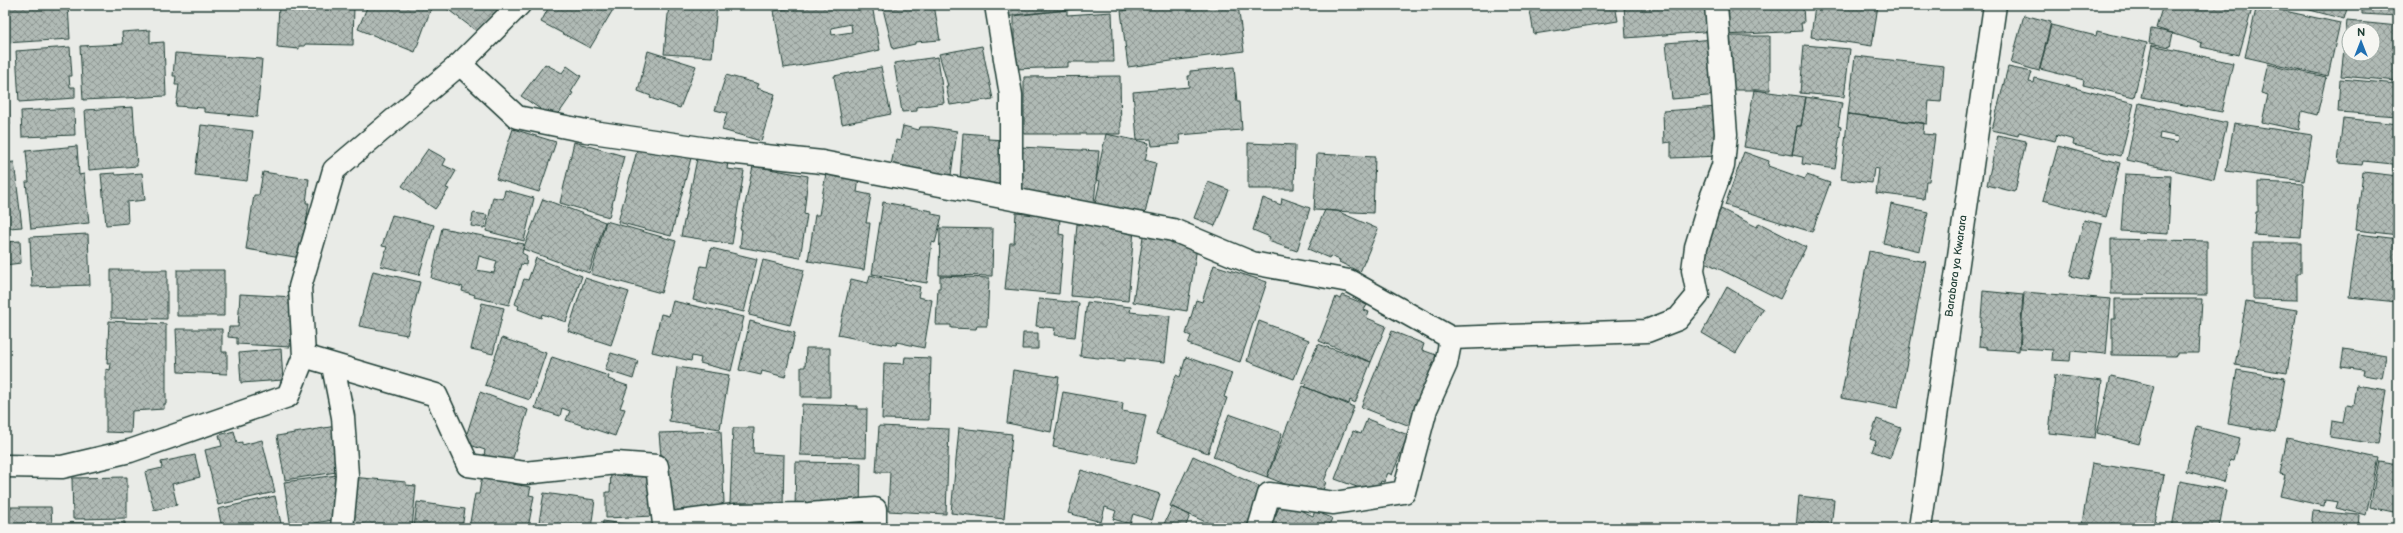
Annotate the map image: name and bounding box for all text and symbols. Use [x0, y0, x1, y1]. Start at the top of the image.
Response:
north arrow [2341, 22, 2381, 62]
text: N [2357, 26, 2365, 39]
street label: Barabara ya Kwarara [1942, 214, 1970, 318]

